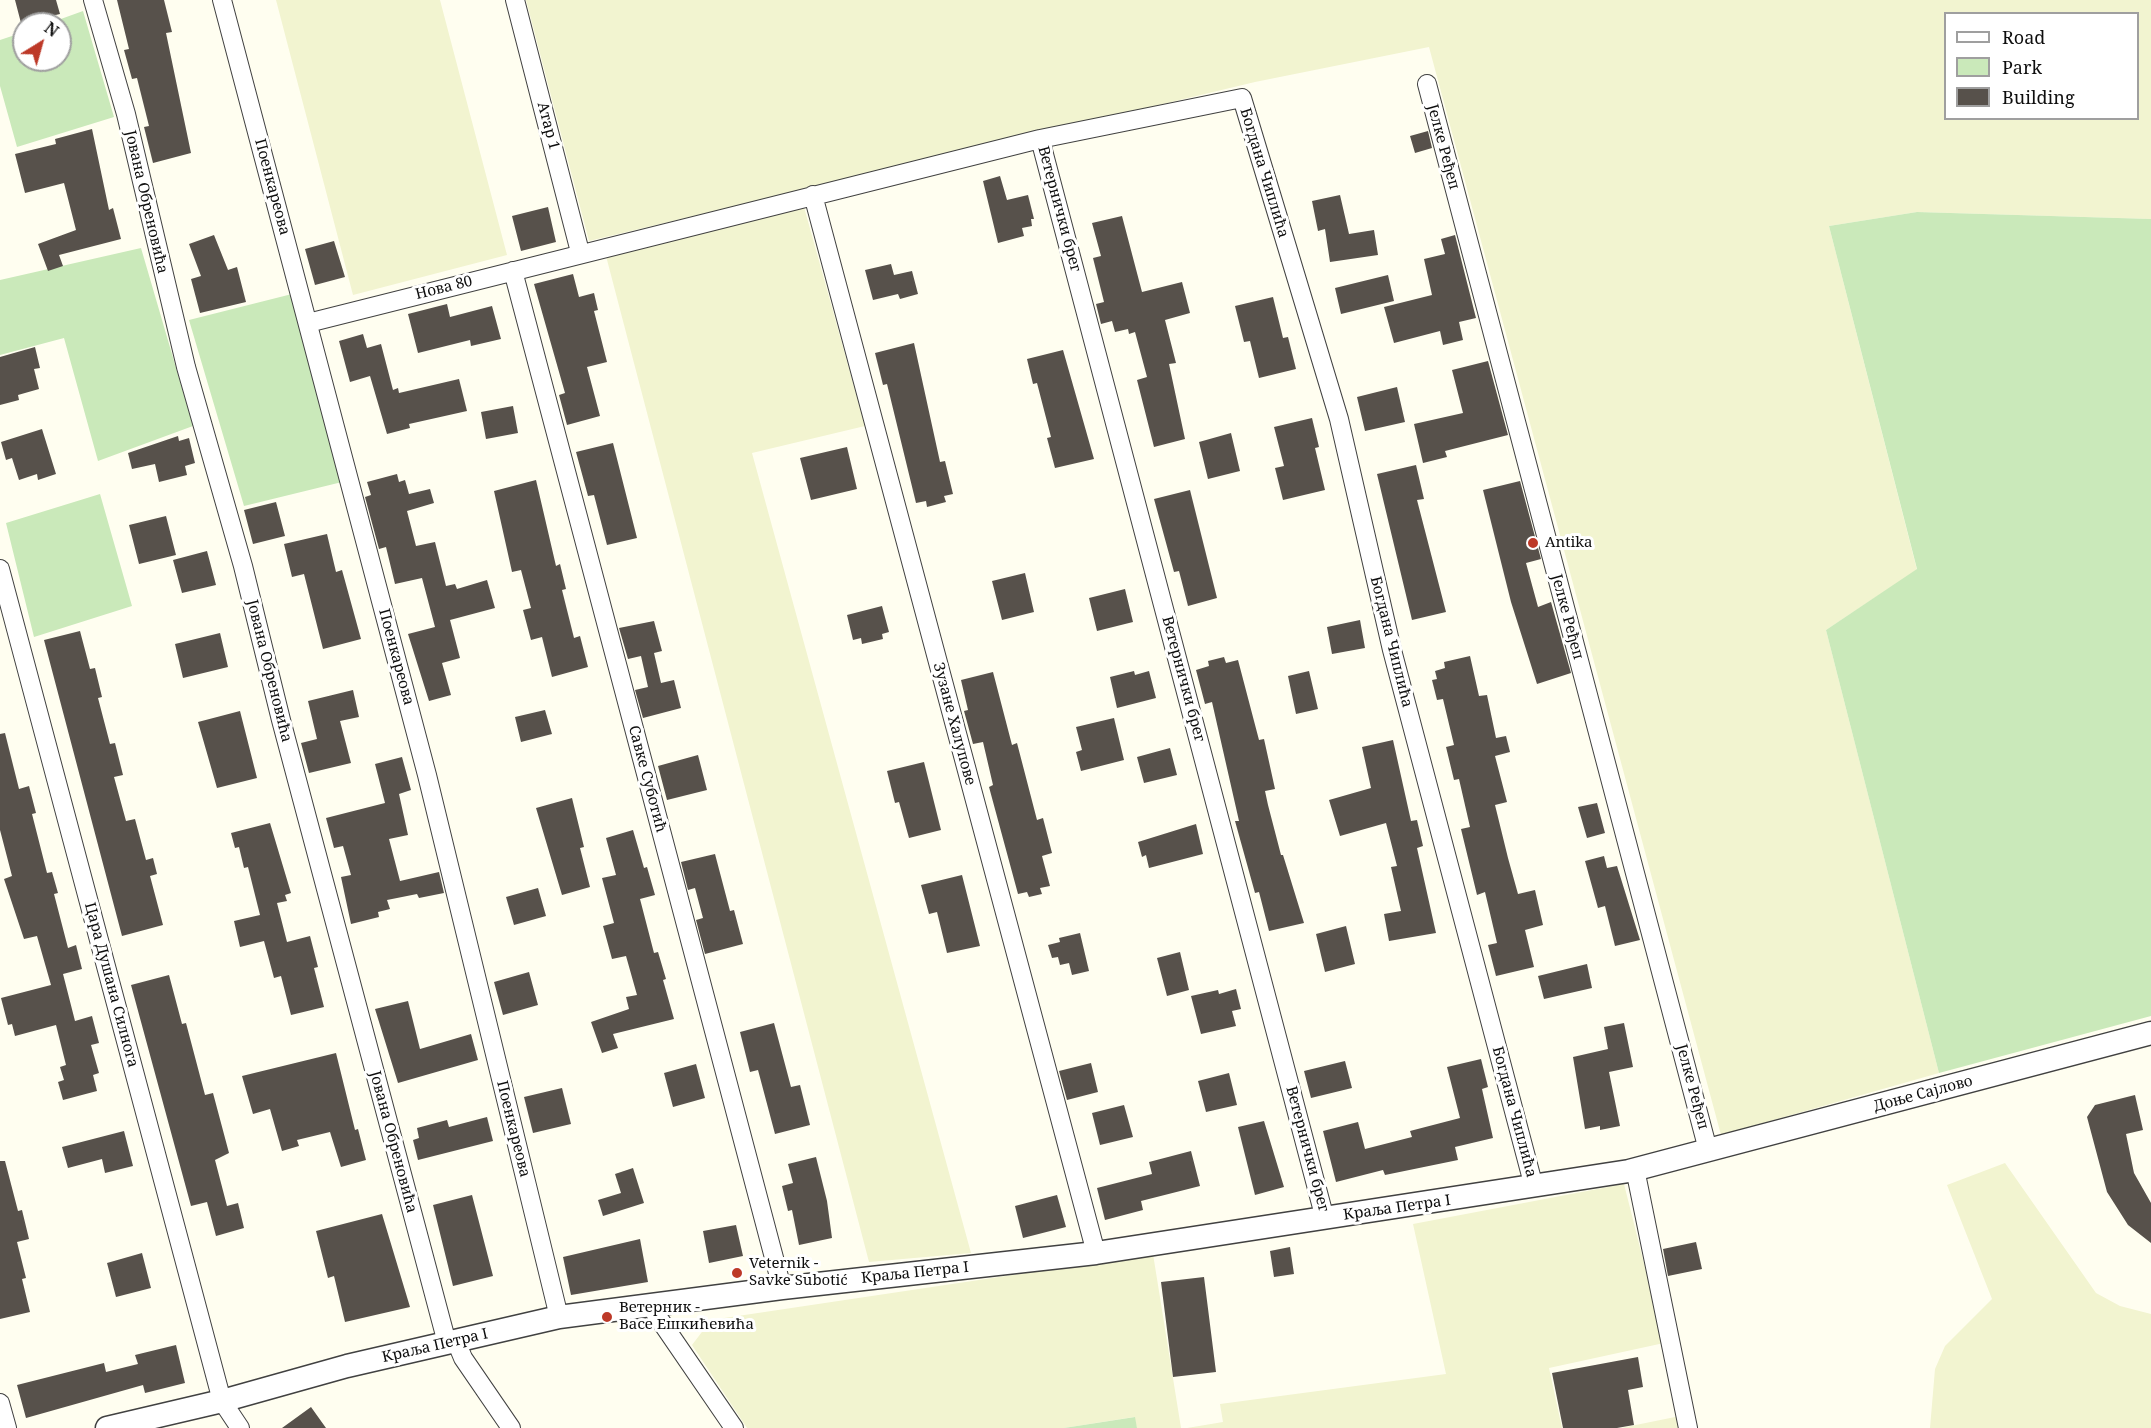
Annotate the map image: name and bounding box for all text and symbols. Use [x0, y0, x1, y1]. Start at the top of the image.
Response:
north arrow [12, 12, 72, 72]
legend [1944, 12, 2139, 120]
text: N [40, 17, 63, 42]
text: Road [2002, 25, 2045, 49]
text: Park [2002, 55, 2042, 79]
text: Building [2002, 85, 2075, 109]
street label: Атар 1 [533, 100, 563, 152]
street label: Јелке Ређеп [1423, 102, 1463, 192]
street label: Богдана Чиплића [1236, 106, 1292, 240]
street label: Јована Обреновића [121, 129, 171, 275]
street label: Поенкареова [250, 137, 294, 237]
street label: Ветернички брег [1034, 144, 1084, 274]
street label: Нова 80 [414, 272, 474, 304]
place label: Antika [1545, 534, 1593, 552]
marker: Antika [1526, 536, 1540, 550]
street label: Јелке Ређеп [1547, 572, 1587, 662]
street label: Богдана Чиплића [1366, 574, 1416, 710]
street label: Јована Обреновића [243, 598, 295, 744]
street label: Поенкареова [374, 607, 418, 707]
street label: Ветернички брег [1158, 614, 1208, 744]
street label: Зузане Халупове [929, 661, 979, 787]
street label: Савке Суботић [624, 724, 670, 834]
street label: Цара Душана Силнога [80, 901, 142, 1069]
street label: Јелке Ређеп [1672, 1042, 1712, 1132]
street label: Богдана Чиплића [1488, 1045, 1540, 1179]
street label: Јована Обреновића [365, 1069, 421, 1215]
street label: Доње Сајлово [1871, 1072, 1975, 1116]
street label: Поенкареова [492, 1079, 534, 1179]
street label: Ветернички брег [1282, 1084, 1332, 1214]
street label: Краља Петра I [1342, 1192, 1452, 1224]
place label: Veternik - Savke Subotić [749, 1255, 848, 1290]
street label: Краља Петра I [860, 1258, 970, 1288]
marker: Veternik - Savke Subotić [730, 1266, 744, 1280]
place label: Ветерник - Васе Ешкићевића [619, 1299, 754, 1334]
marker: Ветерник - Васе Ешкићевића [600, 1310, 614, 1324]
street label: Краља Петра I [380, 1325, 490, 1367]

